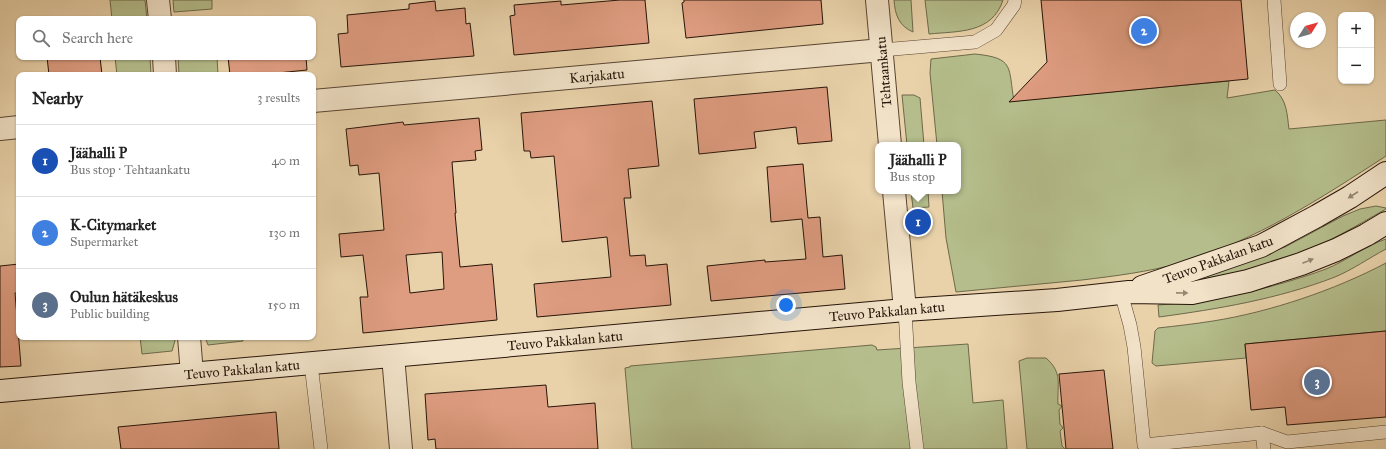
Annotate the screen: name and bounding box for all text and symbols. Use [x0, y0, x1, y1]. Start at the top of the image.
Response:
north arrow [1290, 12, 1326, 48]
map controls [1338, 12, 1374, 84]
button: + [1338, 12, 1374, 48]
search box [16, 16, 316, 60]
pin: 2 [1131, 16, 1157, 46]
icon: search [30, 27, 52, 49]
text: Search here [62, 29, 133, 47]
street label: Tehtaankatu [872, 35, 896, 108]
button: − [1338, 48, 1374, 84]
street label: Karjakatu [569, 65, 626, 87]
text: Nearby [32, 88, 83, 109]
text: 3 results [257, 90, 300, 106]
popup [875, 142, 961, 194]
text: Jäähalli P [70, 144, 127, 162]
text: Jäähalli P [889, 151, 947, 169]
text: 1 [42, 153, 48, 169]
text: 40 m [271, 153, 300, 169]
text: Bus stop · Tehtaankatu [70, 162, 190, 178]
text: Bus stop [889, 169, 935, 185]
one-way arrow [1348, 191, 1359, 198]
pin: 1 [905, 207, 931, 237]
text: K-Citymarket [70, 216, 156, 234]
text: 2 [42, 225, 48, 241]
text: 130 m [268, 225, 300, 241]
street label: Teuvo Pakkalan katu [1160, 232, 1276, 288]
text: Supermarket [70, 234, 138, 250]
one-way arrow [1302, 258, 1314, 264]
text: Oulun hätäkeskus [70, 288, 178, 306]
one-way arrow [1176, 290, 1189, 296]
your location [776, 295, 796, 315]
text: 3 [42, 297, 48, 313]
text: 150 m [268, 297, 300, 313]
street label: Teuvo Pakkalan katu [828, 298, 946, 326]
text: Public building [70, 306, 149, 322]
street label: Teuvo Pakkalan katu [506, 327, 624, 355]
street label: Teuvo Pakkalan katu [183, 356, 301, 384]
pin: 3 [1304, 367, 1330, 397]

